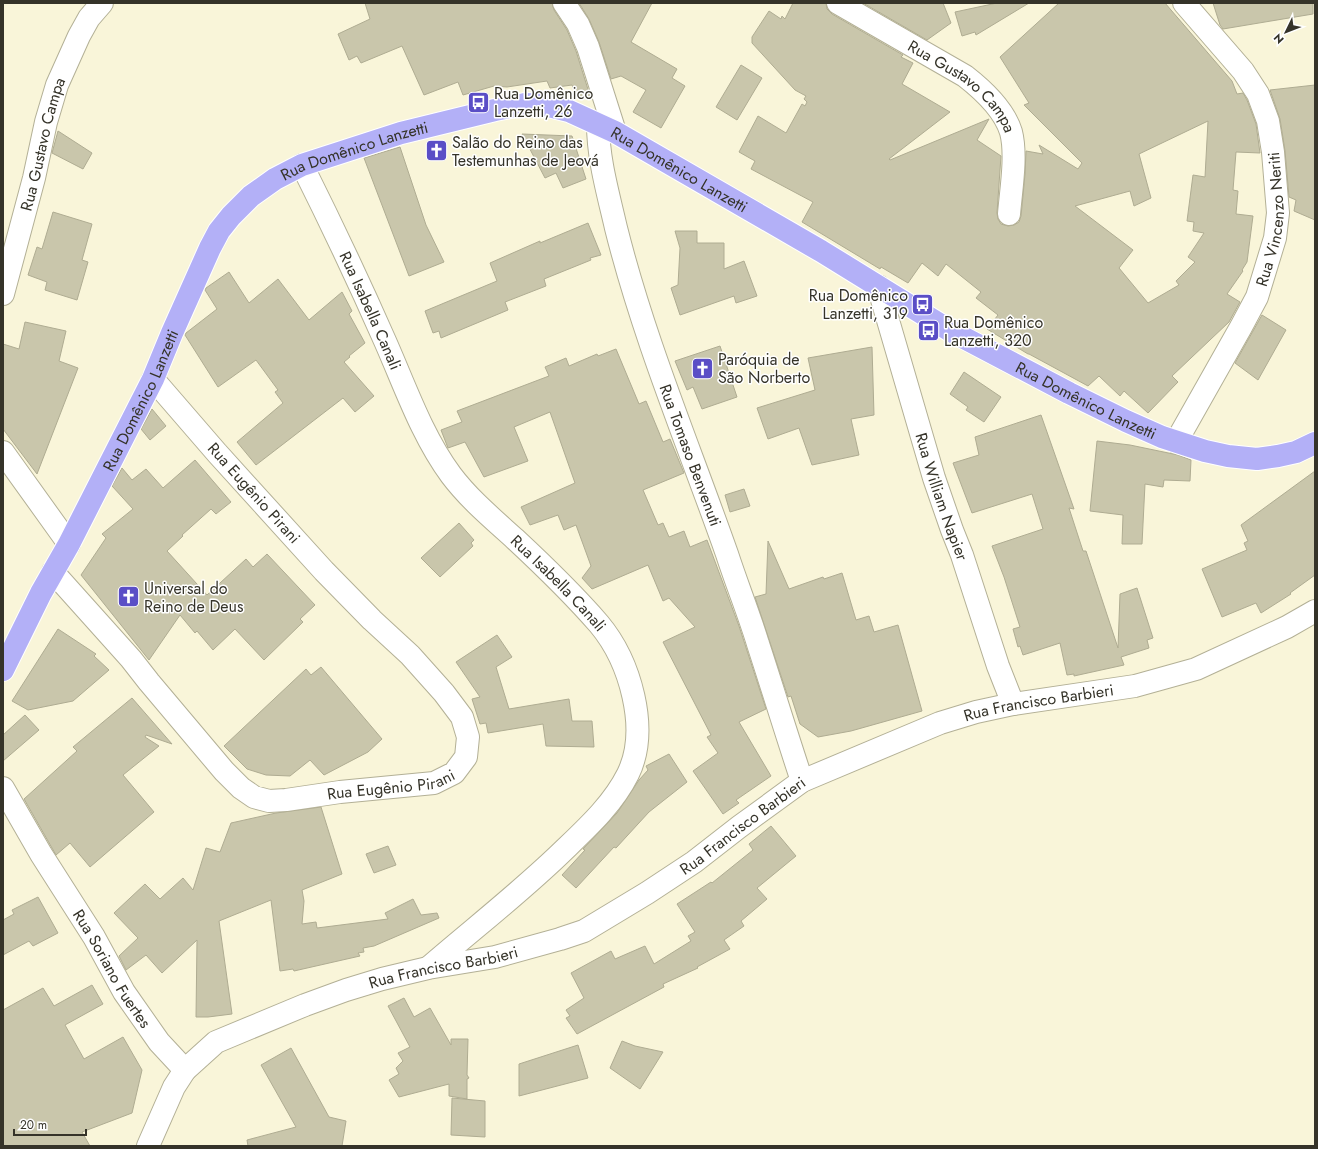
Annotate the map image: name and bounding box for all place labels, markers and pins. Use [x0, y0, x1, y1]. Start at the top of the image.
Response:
place label: Rua Domênico Lanzetti, 26 [494, 82, 593, 123]
bus stop icon: Rua Domênico Lanzetti, 26 [466, 89, 492, 115]
place label: Salão do Reino das Testemunhas de Jeová [452, 131, 599, 172]
church icon: Salão do Reino das Testemunhas de Jeová [423, 138, 449, 164]
place label: Rua Domênico Lanzetti, 319 [809, 284, 908, 325]
bus stop icon: Rua Domênico Lanzetti, 319 [910, 291, 936, 317]
place label: Rua Domênico Lanzetti, 320 [944, 311, 1043, 352]
bus stop icon: Rua Domênico Lanzetti, 320 [915, 318, 941, 344]
place label: Paróquia de São Norberto [718, 348, 810, 389]
church icon: Paróquia de São Norberto [689, 355, 715, 381]
place label: Universal do Reino de Deus [144, 577, 243, 618]
church icon: Universal do Reino de Deus [115, 584, 141, 610]

